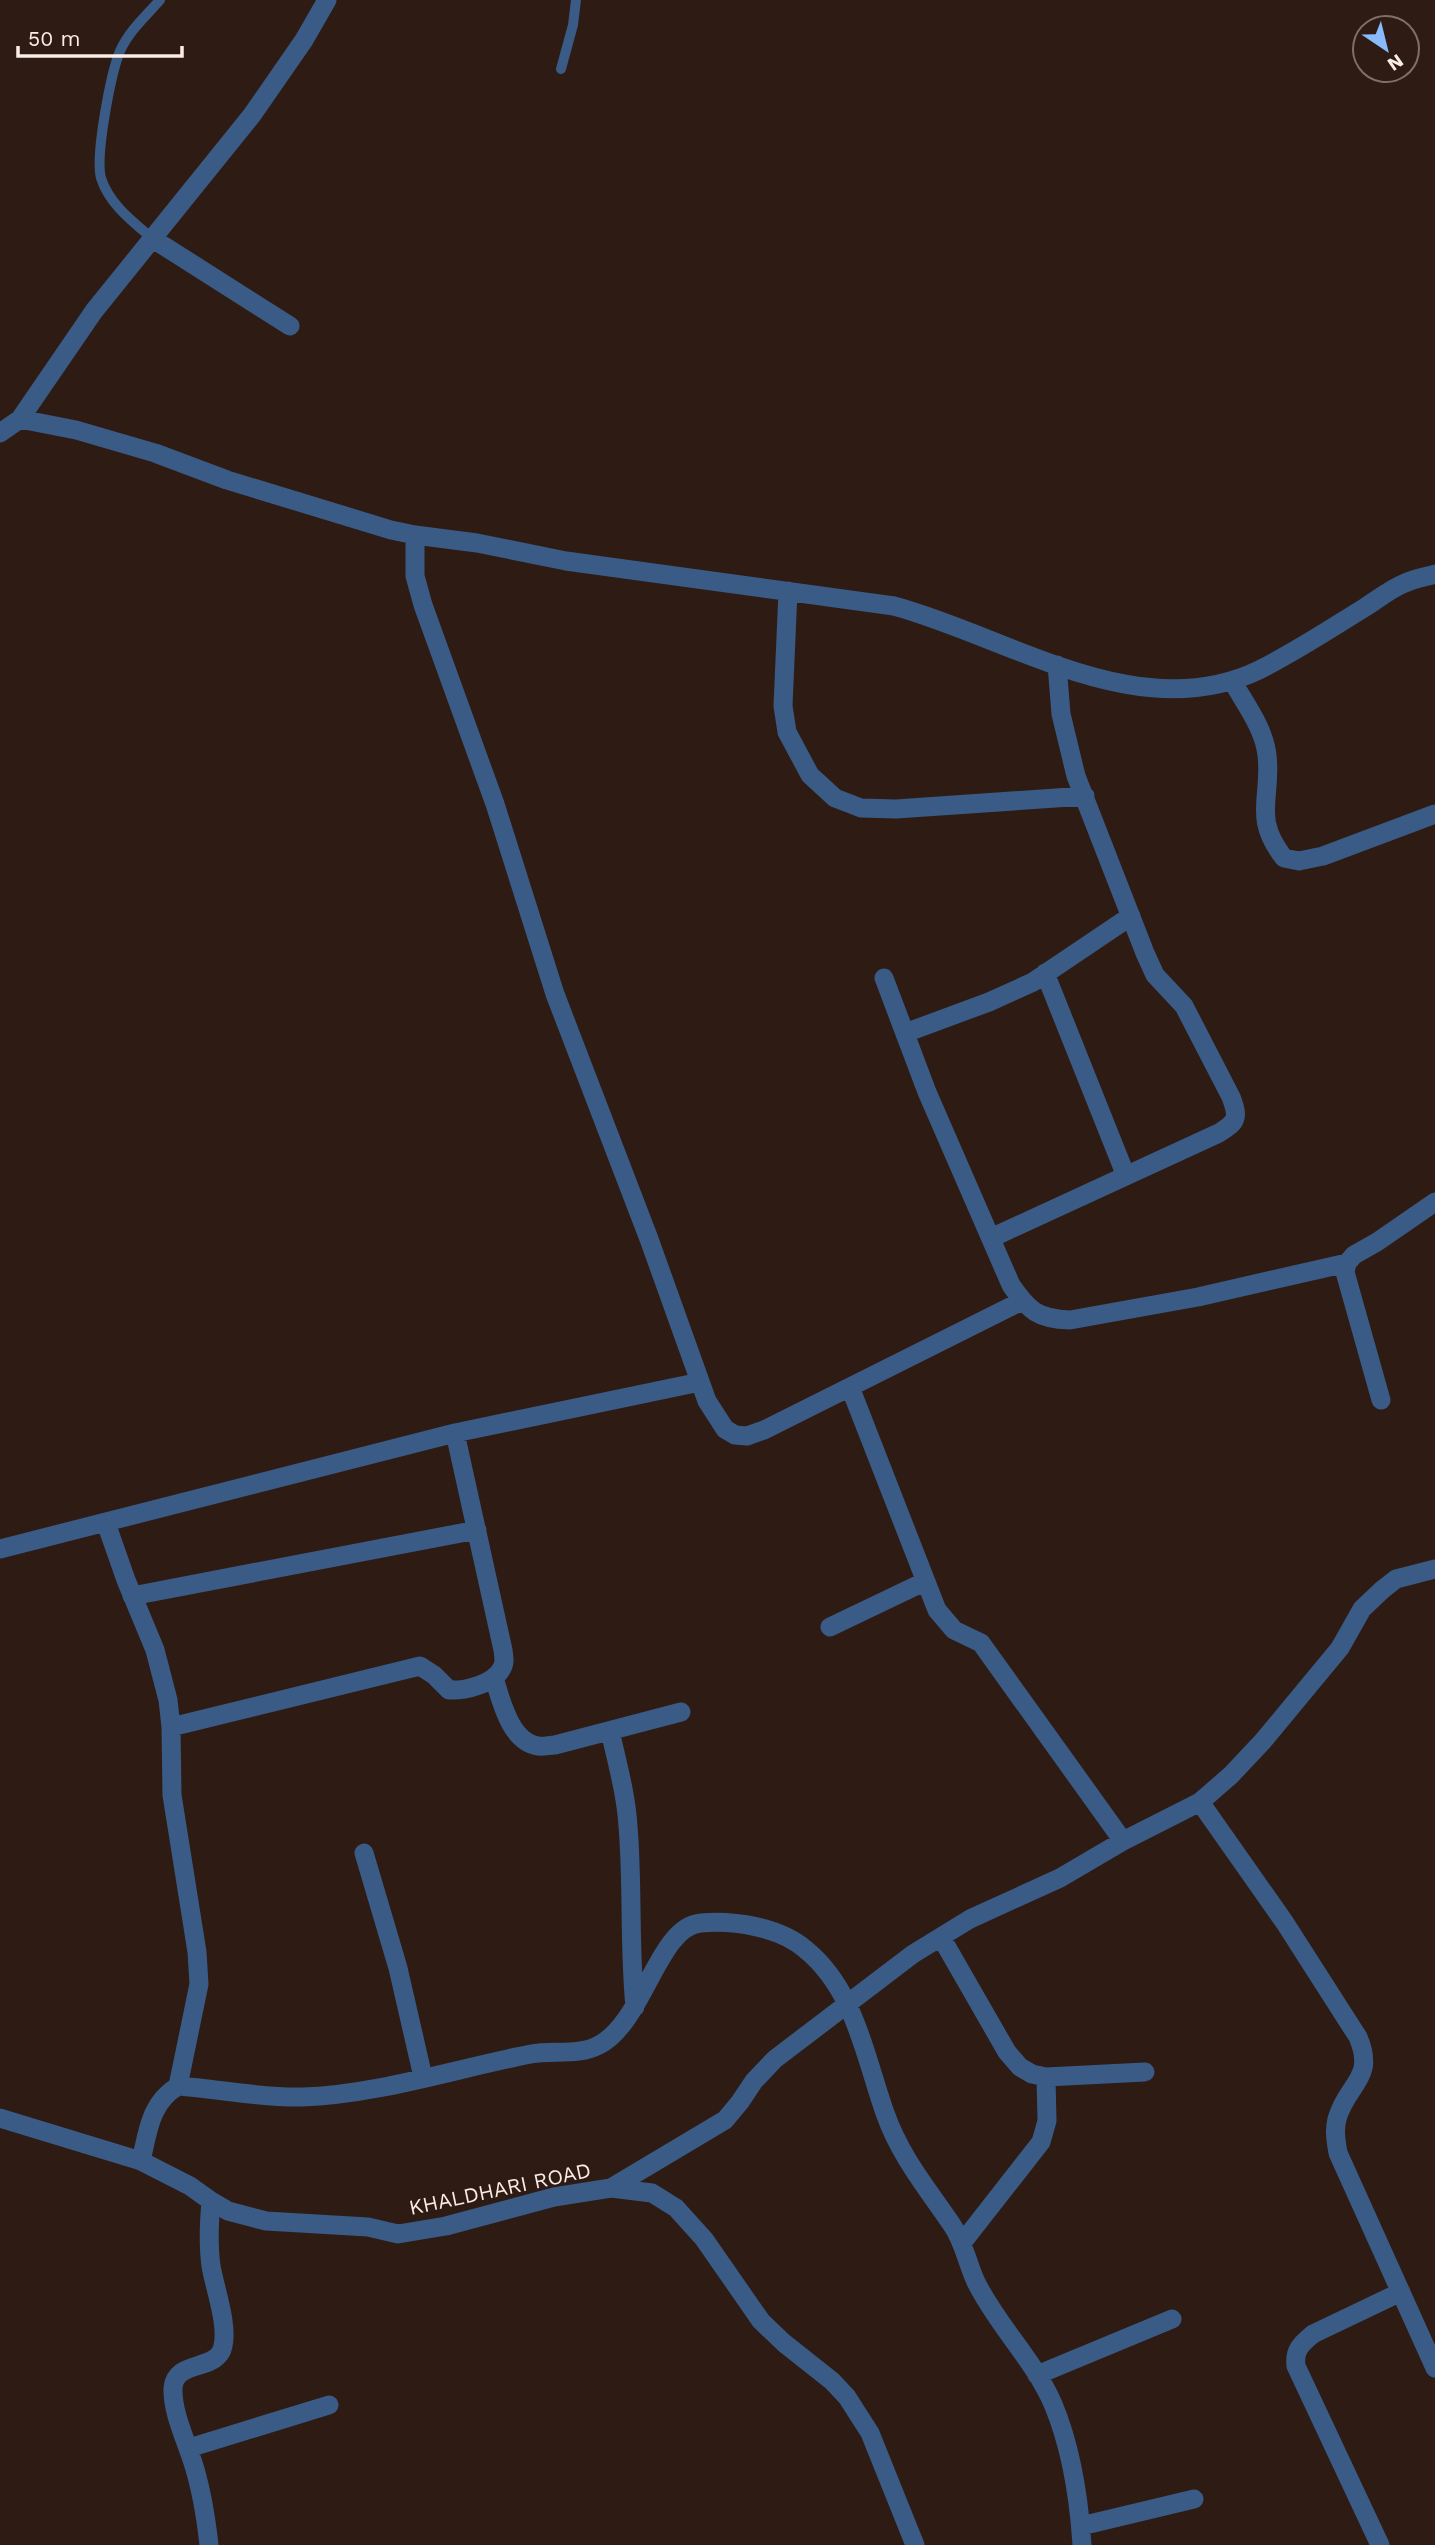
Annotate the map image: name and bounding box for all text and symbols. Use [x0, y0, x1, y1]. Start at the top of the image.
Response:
scale bar [18, 14, 182, 58]
north arrow [1351, 14, 1421, 84]
text: 50 m [28, 26, 80, 51]
text: N [1383, 49, 1408, 76]
street label: KHALDHARI ROAD [407, 2157, 593, 2220]

